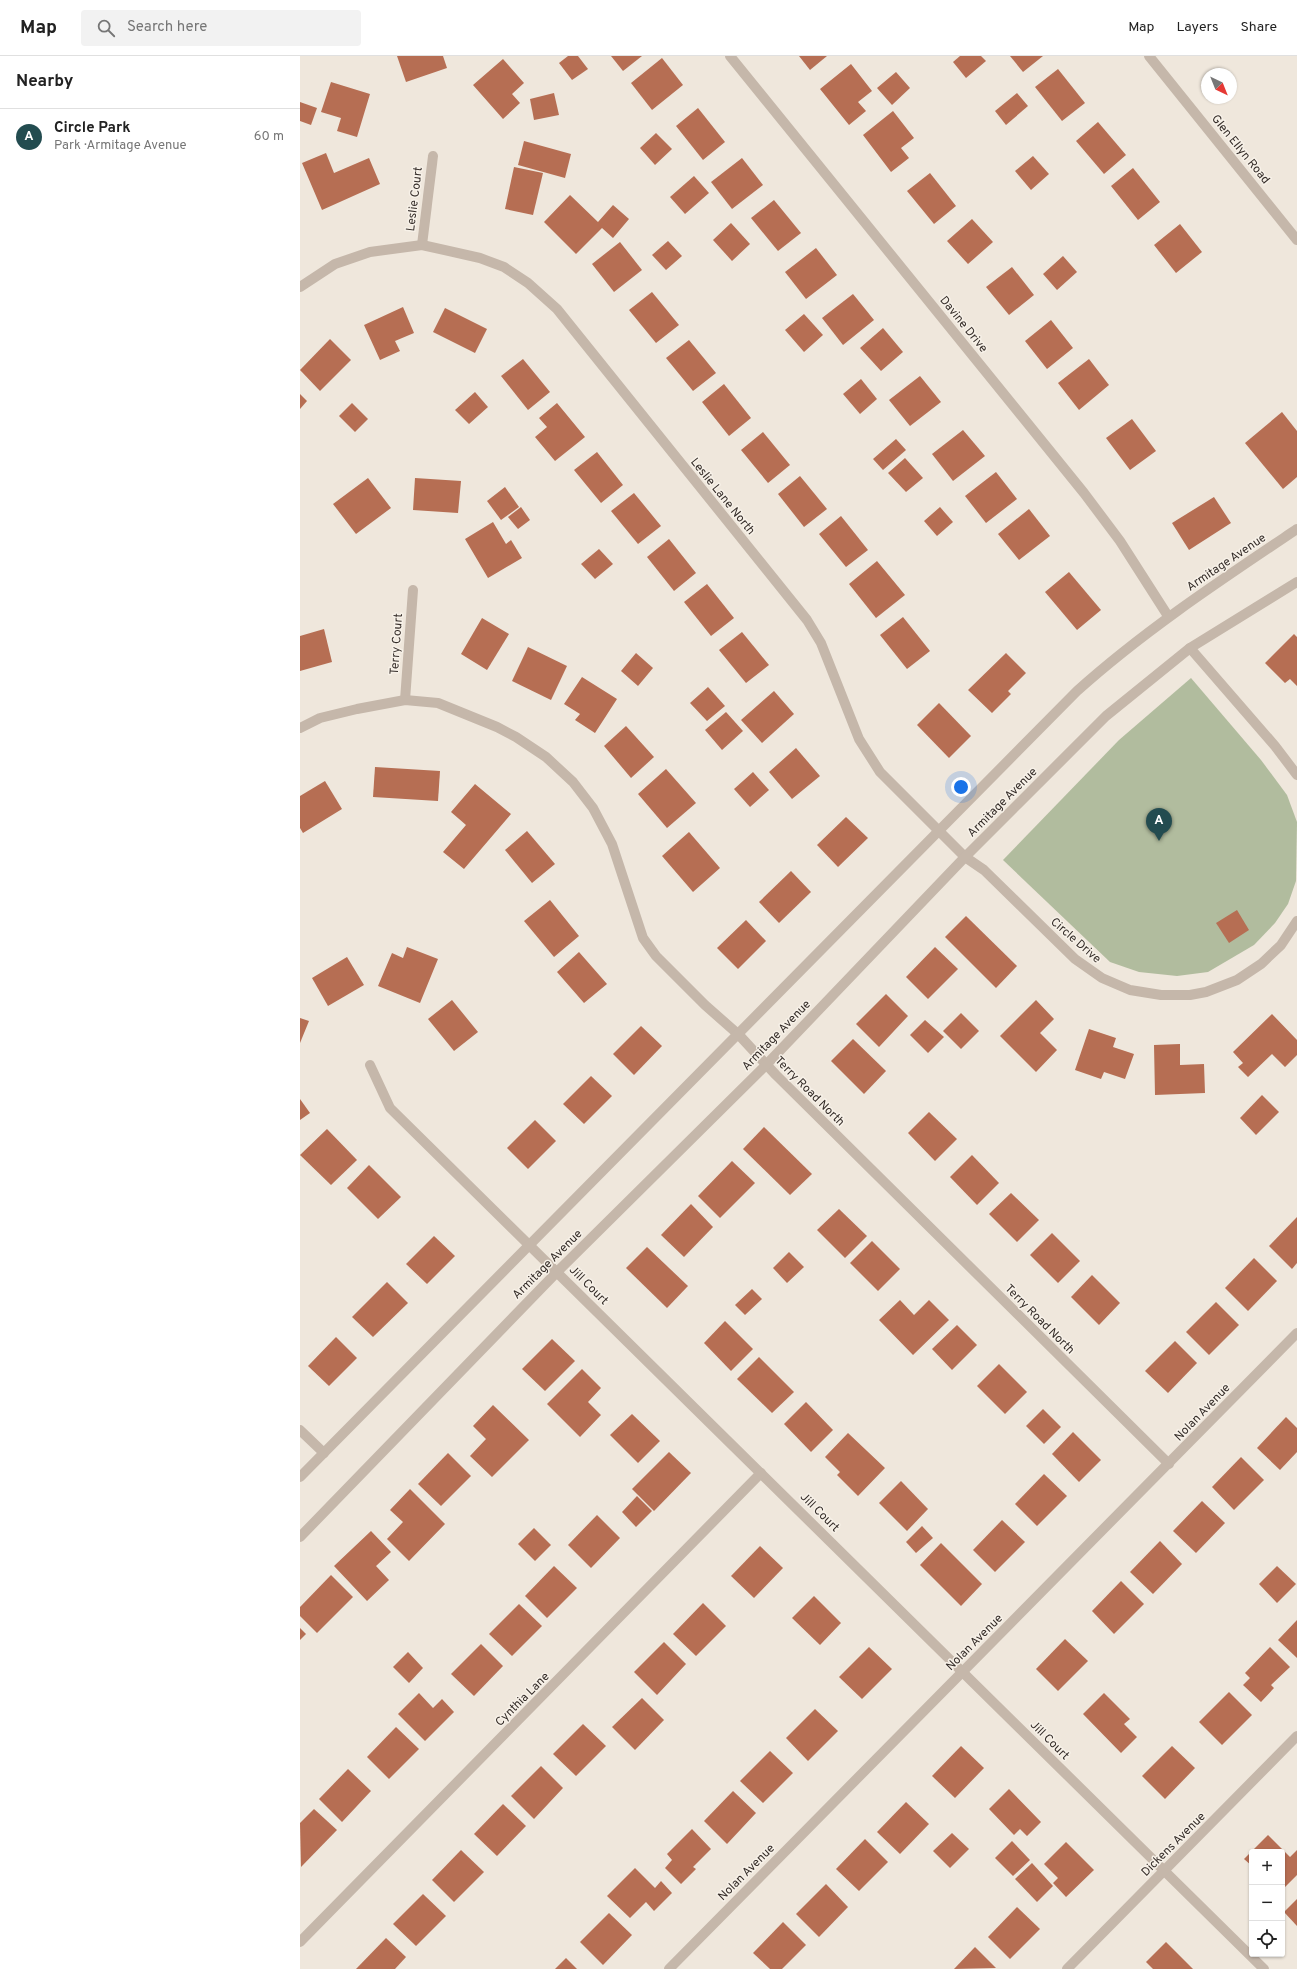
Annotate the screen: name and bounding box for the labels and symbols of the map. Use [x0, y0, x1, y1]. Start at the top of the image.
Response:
north arrow [1201, 68, 1237, 104]
street label: Glen Ellyn Road [1207, 112, 1273, 188]
street label: Leslie Court [403, 166, 427, 232]
street label: Davine Drive [936, 293, 991, 356]
street label: Leslie Lane North [686, 455, 758, 538]
street label: Armitage Avenue [1184, 530, 1269, 595]
street label: Terry Court [387, 613, 407, 675]
street label: Armitage Avenue [964, 764, 1041, 841]
your location [951, 777, 971, 797]
pin: A [1146, 808, 1172, 841]
street label: Circle Drive [1047, 914, 1104, 967]
street label: Armitage Avenue [739, 997, 815, 1075]
street label: Terry Road North [771, 1053, 848, 1130]
street label: Armitage Avenue [509, 1226, 586, 1303]
street label: Jill Court [565, 1263, 611, 1309]
street label: Terry Road North [1001, 1281, 1078, 1358]
street label: Nolan Avenue [1171, 1381, 1234, 1445]
street label: Jill Court [796, 1490, 842, 1536]
street label: Nolan Avenue [943, 1611, 1007, 1675]
street label: Cynthia Lane [492, 1669, 553, 1730]
street label: Jill Court [1026, 1718, 1072, 1764]
street label: Dickens Avenue [1138, 1809, 1209, 1880]
street label: Nolan Avenue [715, 1841, 779, 1905]

